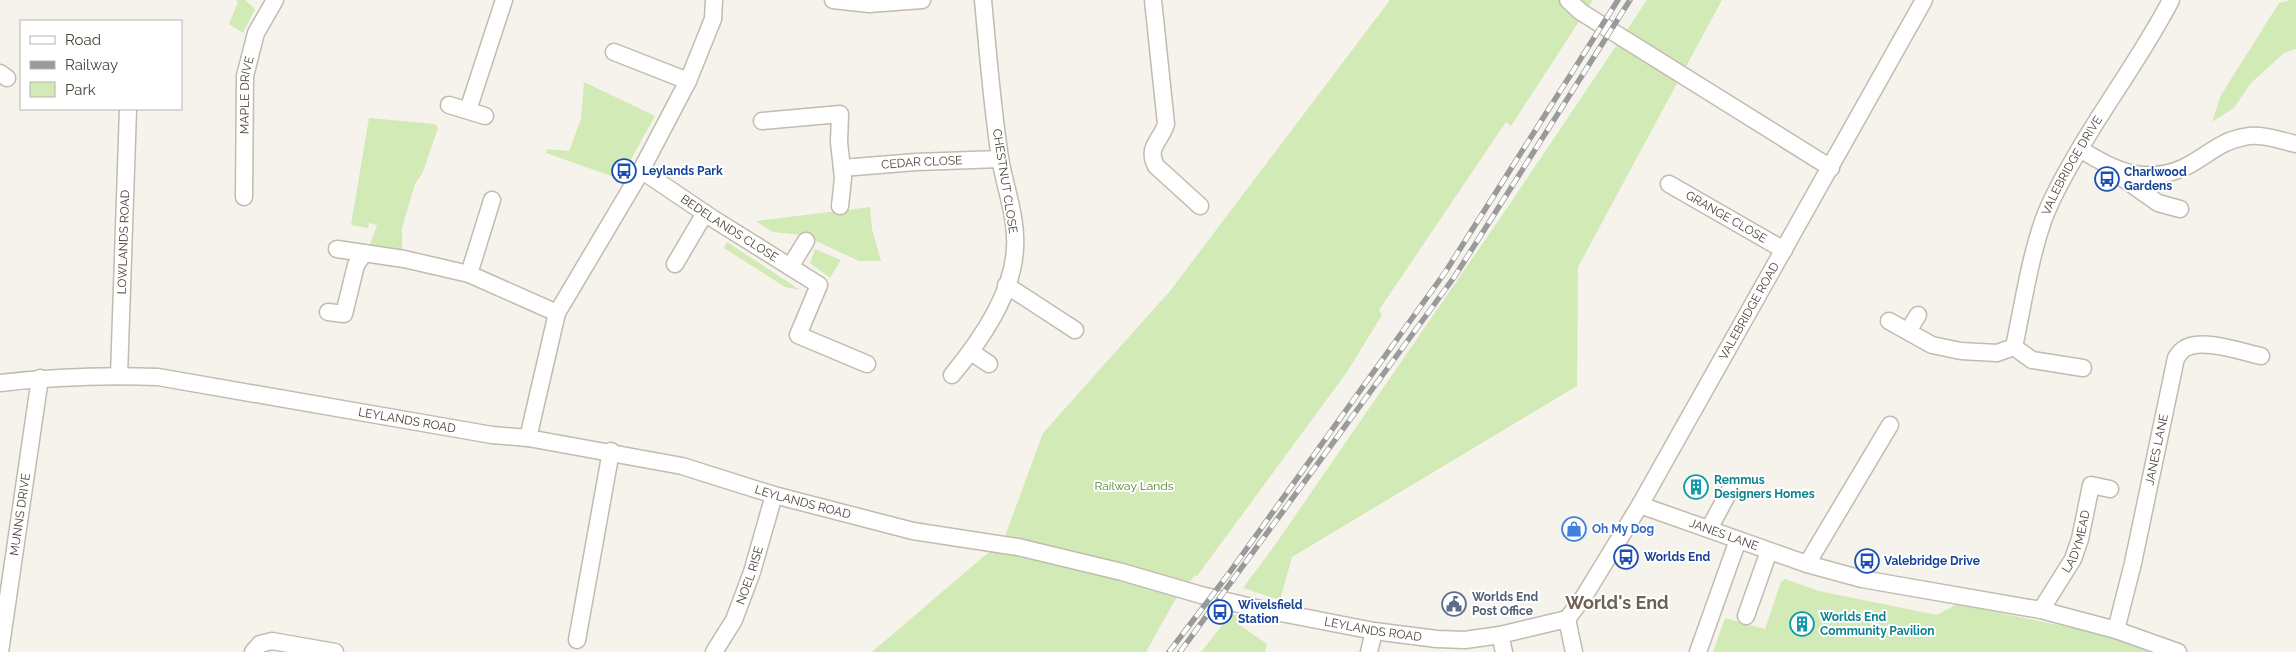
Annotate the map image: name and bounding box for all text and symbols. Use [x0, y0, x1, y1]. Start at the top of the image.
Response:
legend [20, 20, 182, 110]
text: Road [65, 31, 101, 49]
street label: MAPLE DRIVE [238, 55, 257, 134]
text: Railway [65, 56, 118, 74]
text: Park [65, 81, 96, 99]
street label: VALEBRIDGE DRIVE [2039, 113, 2105, 217]
street label: CHESTNUT CLOSE [990, 128, 1020, 234]
street label: CEDAR CLOSE [881, 153, 963, 172]
bus stop icon: Leylands Park [611, 158, 637, 184]
place label: Leylands Park [642, 164, 723, 178]
place label: Charlwood Gardens [2124, 165, 2187, 193]
bus stop icon: Charlwood Gardens [2094, 166, 2120, 192]
street label: GRANGE CLOSE [1683, 188, 1769, 246]
street label: LOWLANDS ROAD [115, 189, 132, 295]
street label: BEDELANDS CLOSE [678, 192, 781, 265]
street label: VALEBRIDGE ROAD [1716, 260, 1782, 362]
street label: LEYLANDS ROAD [357, 405, 457, 436]
street label: JANES LANE [2143, 413, 2171, 486]
street label: MUNNS DRIVE [7, 472, 33, 557]
place label: Remmus Designers Homes [1714, 473, 1815, 501]
building icon: Remmus Designers Homes [1683, 474, 1709, 500]
park label: Railway Lands [1095, 479, 1174, 493]
street label: LEYLANDS ROAD [753, 482, 853, 522]
street label: LADYMEAD [2059, 508, 2093, 575]
shop icon: Oh My Dog [1561, 516, 1587, 542]
street label: JANES LANE [1688, 516, 1760, 553]
place label: Oh My Dog [1592, 522, 1654, 536]
bus stop icon: Worlds End [1613, 544, 1639, 570]
street label: NOEL RISE [733, 545, 766, 607]
bus stop icon: Valebridge Drive [1854, 548, 1880, 574]
place label: Worlds End [1644, 550, 1710, 564]
place label: Valebridge Drive [1884, 554, 1980, 568]
place label: Worlds End Post Office [1472, 590, 1538, 618]
public building icon: Worlds End Post Office [1441, 591, 1467, 617]
district label: World's End [1565, 592, 1669, 613]
place label: Wivelsfield Station [1238, 598, 1303, 626]
bus stop icon: Wivelsfield Station [1207, 599, 1233, 625]
place label: Worlds End Community Pavilion [1820, 610, 1934, 638]
building icon: Worlds End Community Pavilion [1789, 611, 1815, 637]
street label: LEYLANDS ROAD [1323, 614, 1423, 644]

